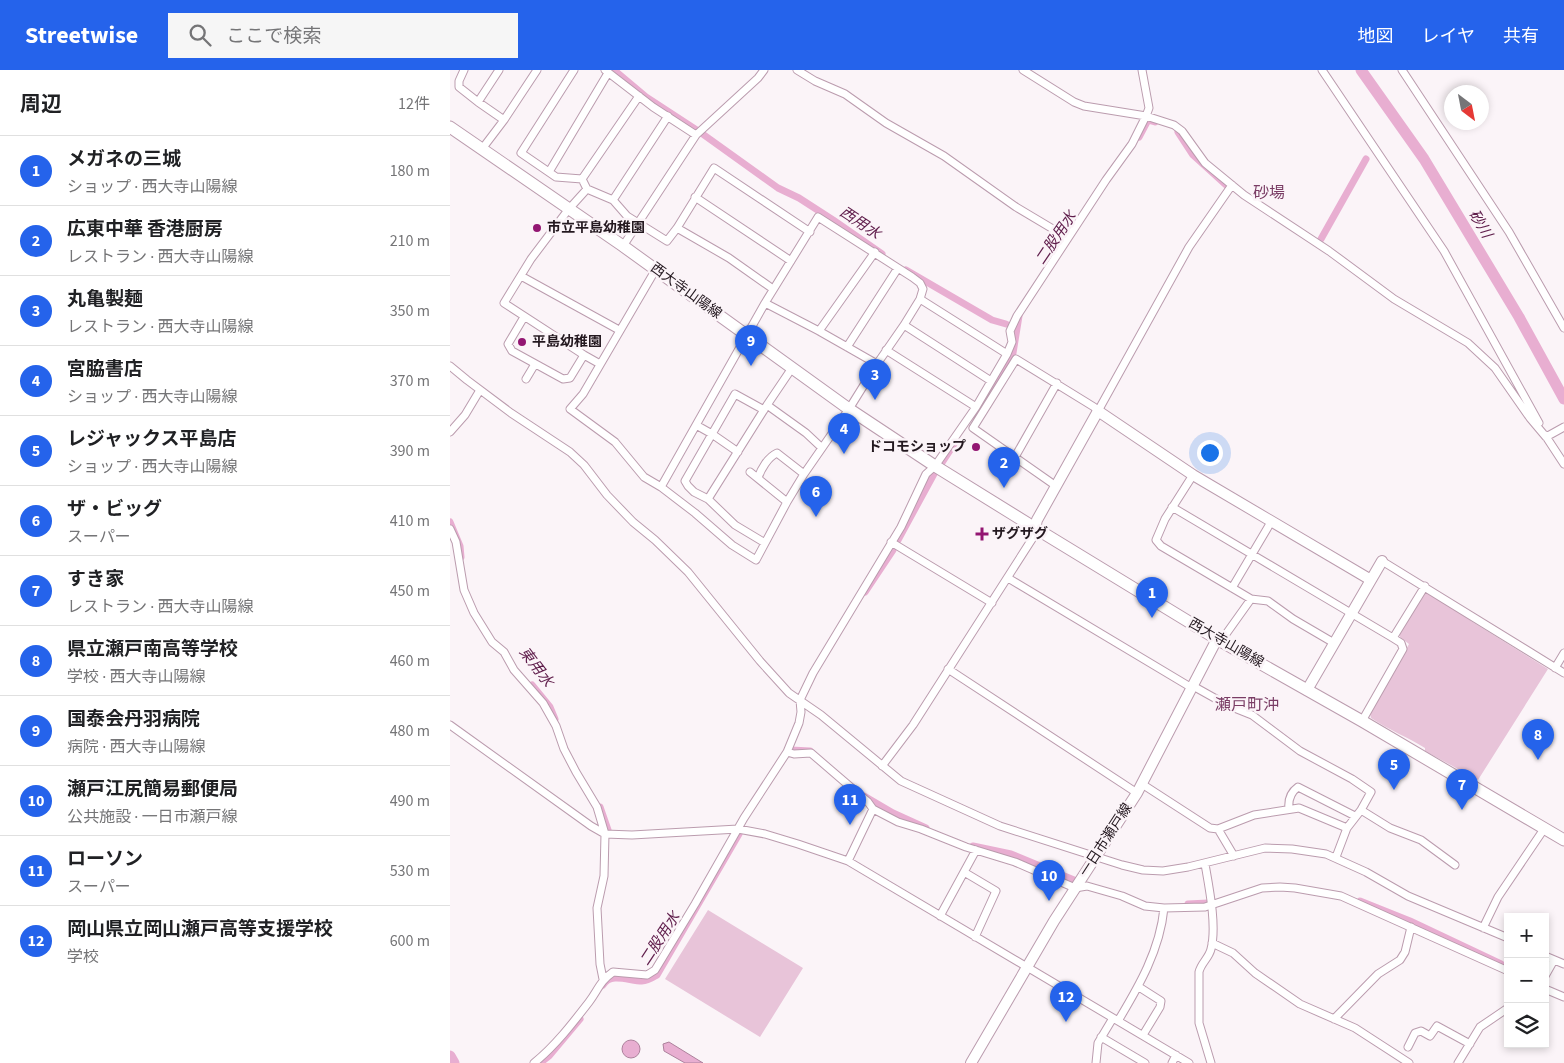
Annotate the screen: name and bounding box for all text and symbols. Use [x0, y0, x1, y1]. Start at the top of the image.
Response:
search box [168, 13, 518, 58]
text: Streetwise [25, 18, 138, 53]
icon: search [186, 21, 214, 49]
text: ここで検索 [226, 23, 321, 50]
text: 地図 [1358, 24, 1394, 49]
text: レイヤ [1422, 24, 1475, 49]
text: 共有 [1503, 24, 1539, 49]
north arrow [1444, 85, 1489, 130]
text: 周辺 [20, 89, 62, 119]
text: 12件 [398, 93, 430, 115]
text: メガネの三城 [67, 146, 181, 173]
text: 1 [32, 160, 40, 182]
text: 180 m [390, 160, 430, 182]
text: ショップ · 西大寺山陽線 [67, 176, 237, 198]
district label: 砂場 [1253, 182, 1285, 204]
water label: 西用水 [835, 202, 886, 245]
water label: 二股用水 [1031, 206, 1083, 269]
water label: 砂川 [1463, 206, 1498, 244]
text: 広東中華 香港厨房 [67, 216, 223, 243]
place label: 市立平島幼稚園 [547, 218, 645, 238]
marker: 市立平島幼稚園 [531, 222, 543, 234]
text: 2 [32, 230, 40, 252]
text: 210 m [390, 230, 430, 252]
text: レストラン · 西大寺山陽線 [67, 246, 253, 268]
street label: 西大寺山陽線 [646, 258, 726, 324]
text: 丸亀製麺 [67, 286, 143, 313]
text: 3 [32, 300, 40, 322]
text: 350 m [390, 300, 430, 322]
text: レストラン · 西大寺山陽線 [67, 316, 253, 338]
pin: 9 [735, 325, 767, 366]
place label: 平島幼稚園 [532, 332, 602, 352]
marker: 平島幼稚園 [516, 336, 528, 348]
text: 宮脇書店 [67, 356, 143, 383]
pin: 3 [859, 359, 891, 400]
text: 4 [32, 370, 40, 392]
text: 370 m [390, 370, 430, 392]
text: ショップ · 西大寺山陽線 [67, 386, 237, 408]
pin: 4 [828, 413, 860, 454]
text: レジャックス平島店 [67, 426, 236, 453]
place label: ドコモショップ [868, 437, 966, 457]
text: 5 [32, 440, 40, 462]
text: 390 m [390, 440, 430, 462]
your location [1197, 440, 1223, 466]
marker: ドコモショップ [970, 441, 982, 453]
pin: 2 [988, 447, 1020, 488]
text: ショップ · 西大寺山陽線 [67, 456, 237, 478]
pin: 6 [800, 476, 832, 517]
text: ザ・ビッグ [67, 496, 162, 523]
text: 6 [32, 510, 40, 532]
text: 410 m [390, 510, 430, 532]
place label: ザグザグ [992, 524, 1048, 544]
text: スーパー [67, 526, 131, 548]
marker: ザグザグ [976, 528, 988, 540]
text: すき家 [67, 566, 124, 593]
pin: 1 [1136, 577, 1168, 618]
text: 7 [32, 580, 40, 602]
text: 450 m [390, 580, 430, 602]
text: レストラン · 西大寺山陽線 [67, 596, 253, 618]
street label: 西大寺山陽線 [1185, 613, 1267, 673]
text: 県立瀬戸南高等学校 [67, 636, 238, 663]
water label: 東用水 [514, 643, 559, 693]
text: 8 [32, 650, 40, 672]
text: 460 m [390, 650, 430, 672]
text: 学校 · 西大寺山陽線 [67, 666, 205, 688]
district label: 瀬戸町沖 [1215, 694, 1279, 716]
text: 国泰会丹羽病院 [67, 706, 200, 733]
pin: 8 [1522, 719, 1554, 760]
text: 9 [32, 720, 40, 742]
text: 480 m [390, 720, 430, 742]
text: 病院 · 西大寺山陽線 [67, 736, 205, 758]
pin: 5 [1378, 749, 1410, 790]
pin: 7 [1446, 769, 1478, 810]
text: 瀬戸江尻簡易郵便局 [67, 776, 238, 803]
pin: 11 [834, 784, 866, 825]
text: 10 [28, 790, 44, 812]
text: 490 m [390, 790, 430, 812]
street label: 一日市瀬戸線 [1075, 799, 1137, 881]
text: 公共施設 · 一日市瀬戸線 [67, 806, 237, 828]
text: ローソン [67, 846, 143, 873]
text: 11 [28, 860, 44, 882]
text: 530 m [390, 860, 430, 882]
pin: 10 [1033, 860, 1065, 901]
text: スーパー [67, 876, 131, 898]
water label: 二股用水 [635, 906, 686, 970]
map controls [1504, 913, 1549, 1048]
button: + [1504, 913, 1549, 958]
text: 岡山県立岡山瀬戸高等支援学校 [67, 916, 333, 943]
text: 12 [28, 930, 44, 952]
text: 600 m [390, 930, 430, 952]
text: 学校 [67, 946, 99, 968]
button: − [1504, 958, 1549, 1003]
pin: 12 [1050, 981, 1082, 1022]
button: layers [1504, 1003, 1549, 1048]

